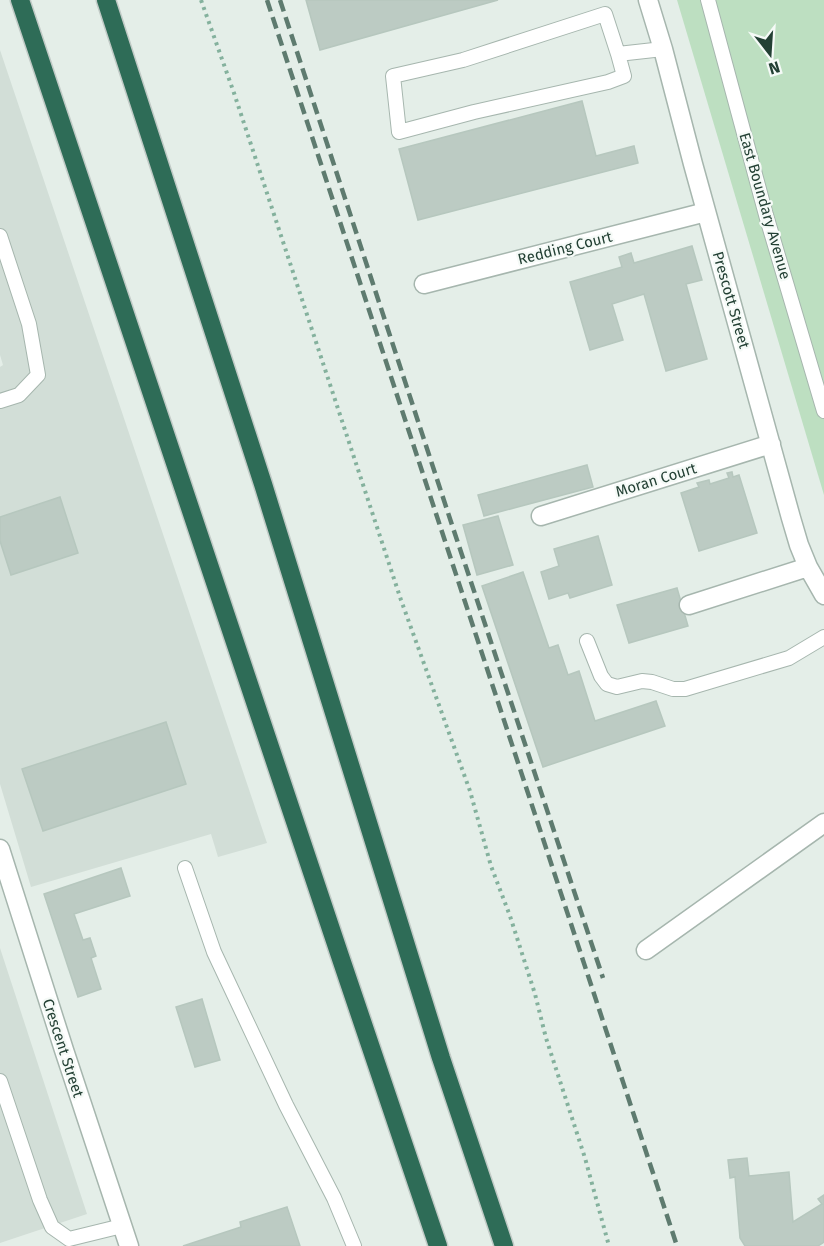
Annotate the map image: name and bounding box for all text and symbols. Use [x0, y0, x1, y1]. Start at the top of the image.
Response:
north arrow [740, 24, 800, 84]
text: N [766, 57, 782, 79]
street label: East Boundary Avenue [735, 131, 795, 281]
street label: Redding Court [516, 227, 615, 268]
street label: Prescott Street [709, 249, 754, 351]
street label: Moran Court [613, 459, 699, 501]
street label: Crescent Street [39, 996, 88, 1100]

